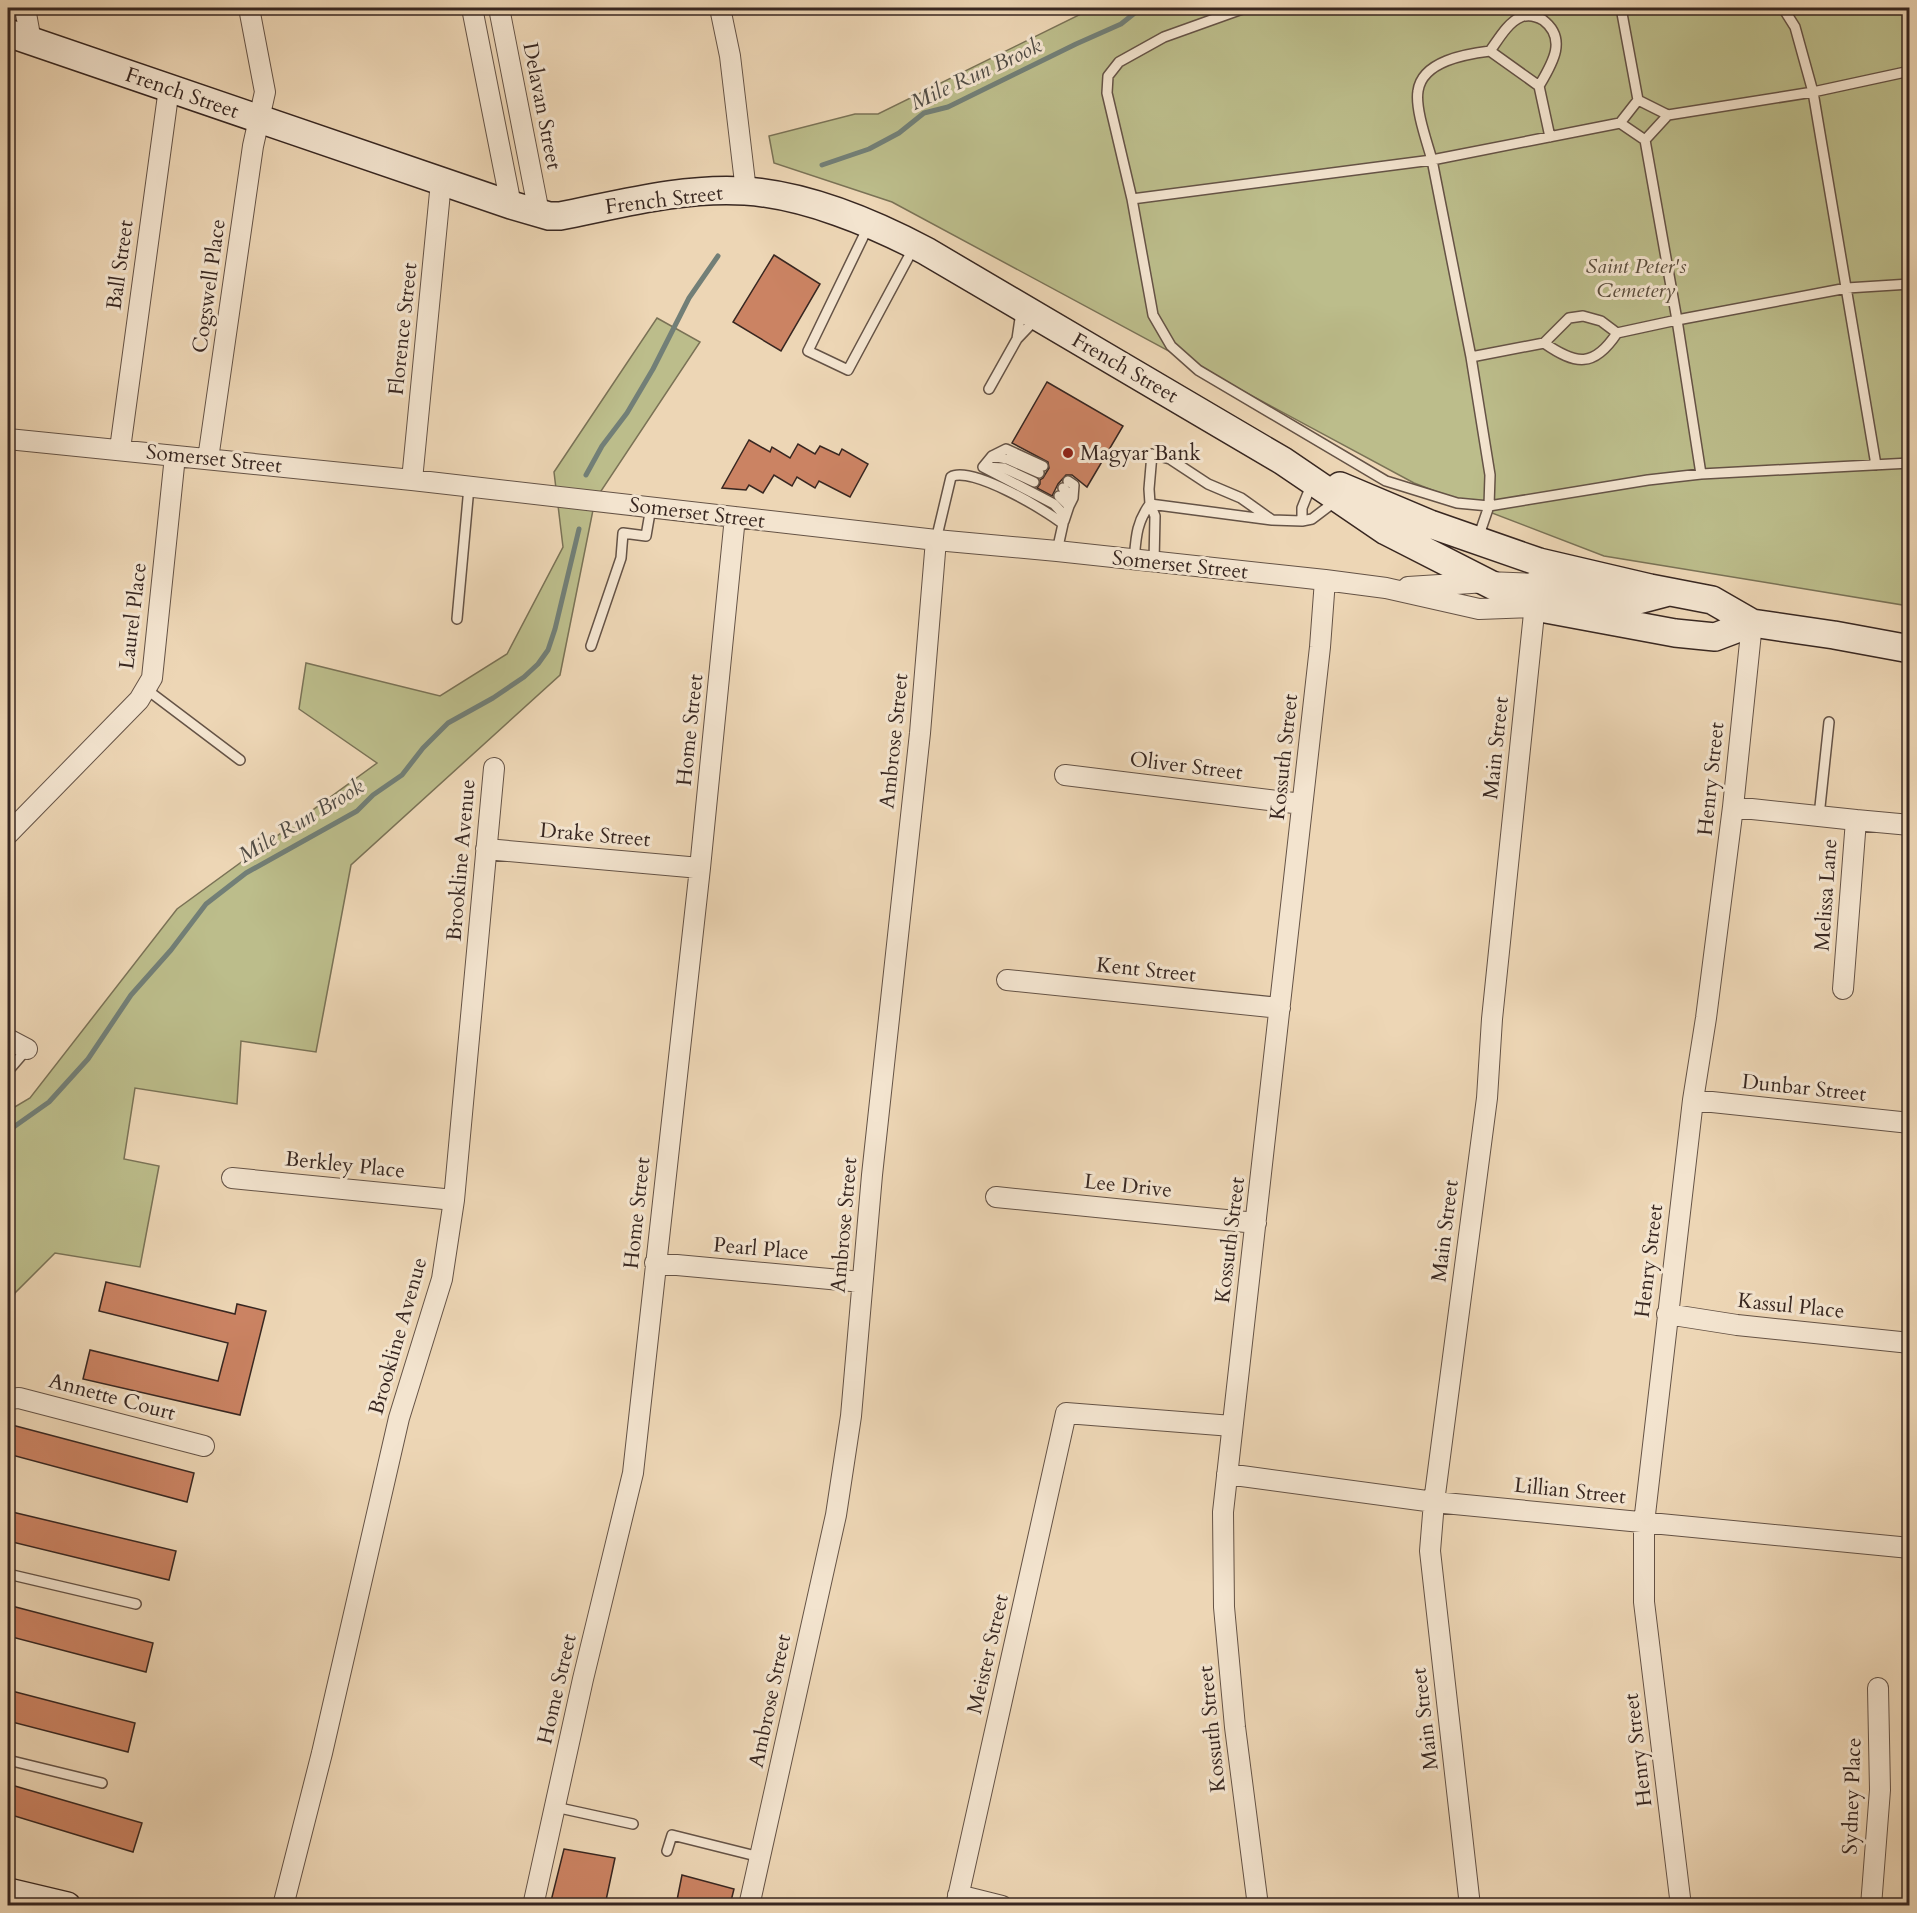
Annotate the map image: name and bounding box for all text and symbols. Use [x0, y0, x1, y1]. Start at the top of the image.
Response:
water label: Mile Run Brook [905, 30, 1047, 118]
street label: Delavan Street [515, 40, 569, 172]
street label: French Street [121, 60, 243, 126]
street label: French Street [603, 178, 725, 222]
street label: Cogswell Place [185, 217, 233, 355]
street label: Ball Street [99, 218, 141, 312]
park label: Saint Peter's Cemetery [1586, 252, 1686, 305]
street label: Florence Street [382, 261, 424, 397]
street label: French Street [1066, 326, 1184, 410]
street label: Somerset Street [145, 437, 284, 481]
place label: Magyar Bank [1080, 439, 1201, 468]
marker: Magyar Bank [1061, 446, 1075, 460]
street label: Somerset Street [628, 490, 767, 536]
street label: Somerset Street [1111, 543, 1250, 587]
street label: Laurel Place [112, 561, 154, 671]
street label: Home Street [670, 672, 710, 787]
street label: Ambrose Street [872, 672, 916, 810]
street label: Kossuth Street [1263, 692, 1305, 822]
street label: Main Street [1476, 695, 1516, 801]
street label: Henry Street [1691, 720, 1731, 837]
street label: Oliver Street [1128, 745, 1244, 787]
water label: Mile Run Brook [232, 771, 370, 870]
street label: Brookline Avenue [439, 778, 483, 942]
street label: Drake Street [539, 816, 652, 854]
street label: Melissa Lane [1808, 838, 1844, 952]
street label: Kent Street [1095, 950, 1198, 990]
street label: Dunbar Street [1740, 1067, 1868, 1109]
street label: Berkley Place [284, 1144, 406, 1186]
street label: Home Street [617, 1155, 657, 1270]
street label: Ambrose Street [824, 1156, 864, 1294]
street label: Lee Drive [1083, 1167, 1173, 1205]
street label: Kossuth Street [1208, 1175, 1252, 1305]
street label: Main Street [1424, 1178, 1466, 1284]
street label: Henry Street [1628, 1202, 1670, 1319]
street label: Pearl Place [712, 1230, 810, 1268]
street label: Brookline Avenue [362, 1254, 434, 1418]
street label: Kassul Place [1736, 1286, 1846, 1326]
street label: Annette Court [45, 1366, 179, 1428]
street label: Lillian Street [1513, 1471, 1628, 1511]
street label: Meister Street [960, 1591, 1016, 1717]
street label: Home Street [530, 1631, 584, 1747]
street label: Ambrose Street [742, 1631, 798, 1770]
street label: Kossuth Street [1191, 1664, 1233, 1794]
street label: Main Street [1404, 1666, 1446, 1772]
street label: Henry Street [1617, 1691, 1659, 1808]
street label: Sydney Place [1835, 1737, 1869, 1855]

